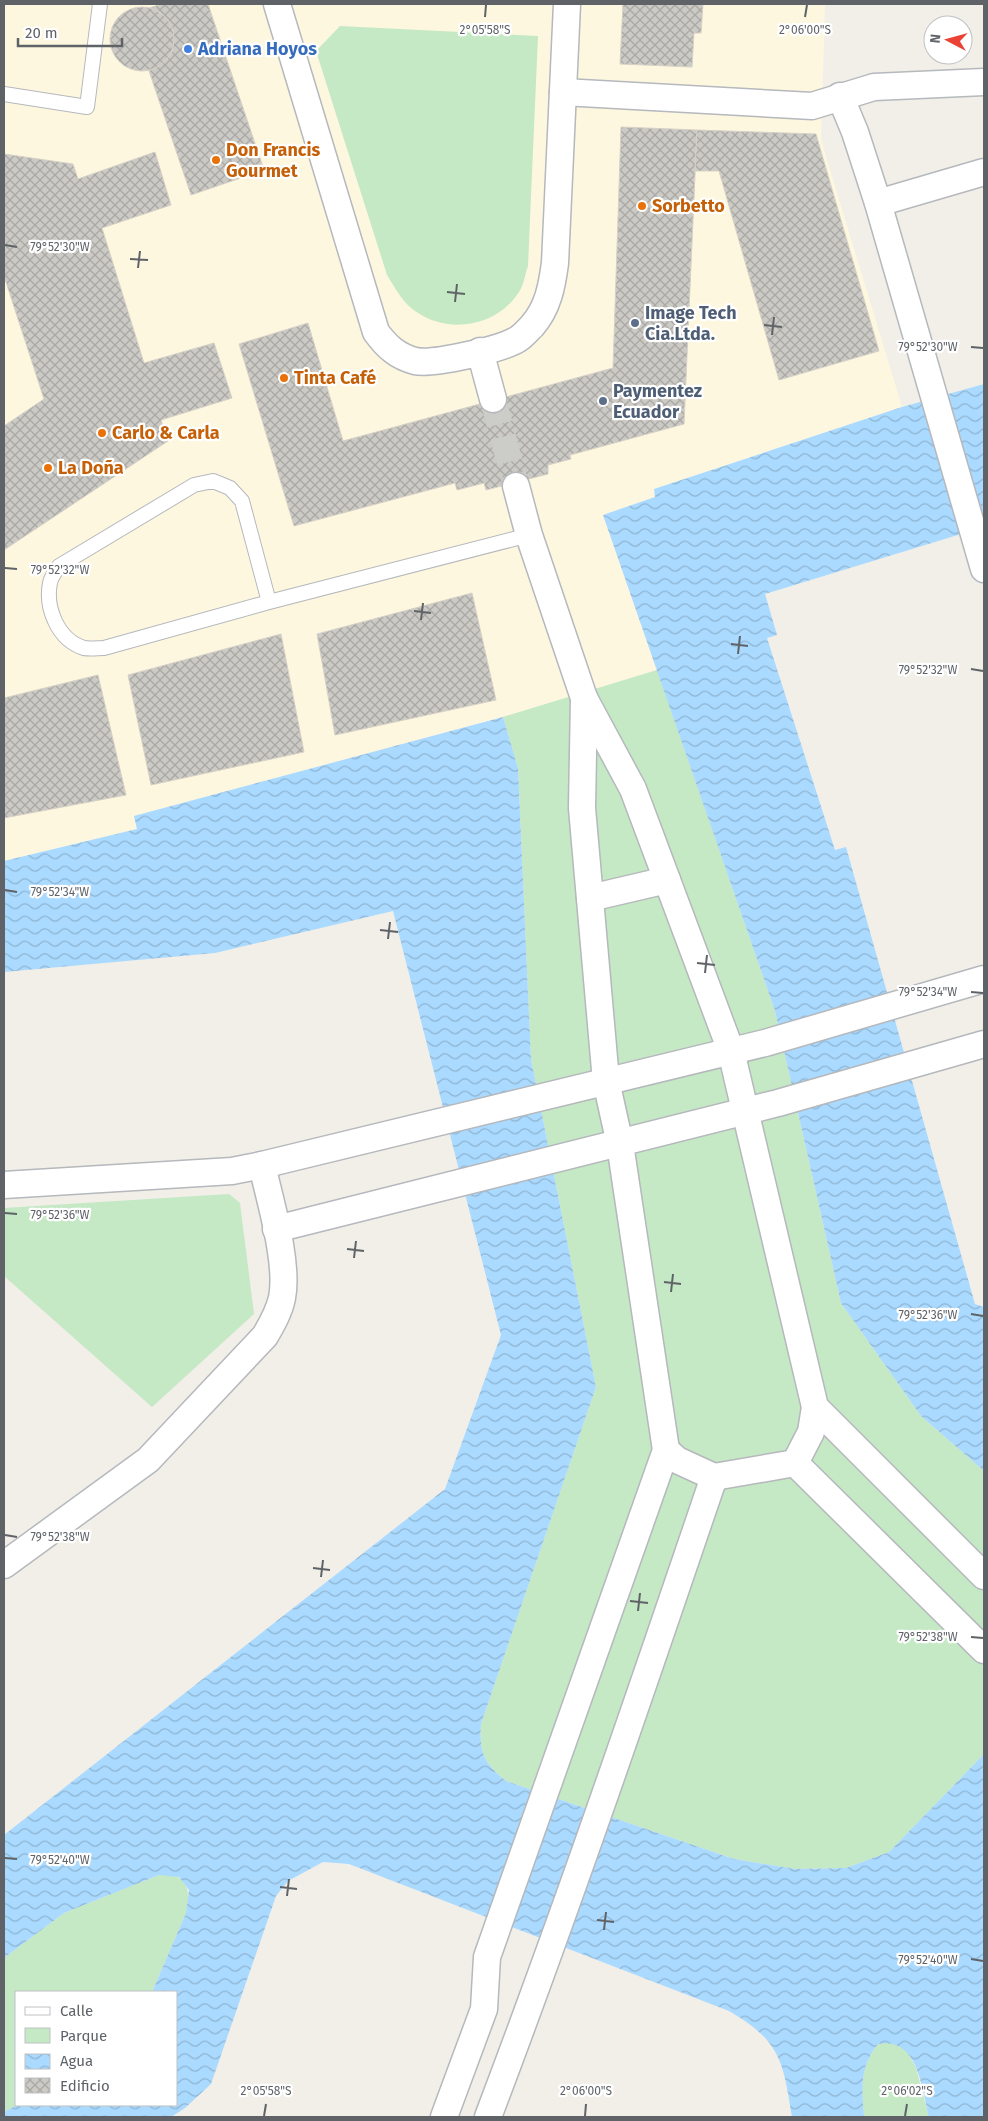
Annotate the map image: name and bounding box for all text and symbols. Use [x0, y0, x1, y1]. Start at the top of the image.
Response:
scale bar [18, 15, 121, 47]
north arrow [923, 15, 973, 65]
text: 2°05'58"S [460, 23, 511, 37]
text: 2°06'00"S [779, 23, 832, 37]
text: 20 m [25, 24, 58, 42]
text: N [927, 33, 945, 44]
place label: Adriana Hoyos [197, 38, 317, 60]
marker: Adriana Hoyos [182, 43, 194, 55]
place label: Don Francis Gourmet [226, 139, 321, 182]
marker: Don Francis Gourmet [210, 154, 222, 166]
place label: Sorbetto [652, 195, 725, 217]
marker: Sorbetto [636, 200, 648, 212]
text: 79°52'30"W [30, 240, 90, 254]
place label: Image Tech Cia.Ltda. [645, 302, 737, 345]
marker: Image Tech Cia.Ltda. [629, 317, 641, 329]
text: 79°52'30"W [898, 340, 958, 354]
place label: Tinta Café [294, 367, 376, 389]
marker: Tinta Café [278, 372, 290, 384]
place label: Paymentez Ecuador [613, 380, 702, 423]
marker: Paymentez Ecuador [597, 395, 609, 407]
place label: Carlo & Carla [112, 422, 220, 444]
marker: Carlo & Carla [96, 427, 108, 439]
place label: La Doña [58, 457, 124, 479]
marker: La Doña [42, 462, 54, 474]
text: 79°52'32"W [31, 563, 89, 577]
text: 79°52'32"W [899, 663, 957, 677]
text: 79°52'34"W [31, 885, 89, 899]
text: 79°52'34"W [899, 985, 957, 999]
text: 79°52'36"W [31, 1208, 90, 1222]
text: 79°52'36"W [899, 1308, 958, 1322]
text: 79°52'38"W [30, 1530, 90, 1544]
text: 79°52'38"W [898, 1630, 958, 1644]
text: 79°52'40"W [30, 1853, 90, 1867]
text: 79°52'40"W [898, 1953, 958, 1967]
legend [15, 1991, 178, 2106]
text: Calle [60, 2002, 93, 2020]
text: Parque [60, 2027, 107, 2045]
text: Agua [60, 2052, 93, 2070]
text: Edificio [60, 2077, 110, 2095]
text: 2°05'58"S [241, 2084, 292, 2098]
text: 2°06'00"S [560, 2084, 613, 2098]
text: 2°06'02"S [881, 2084, 933, 2098]

